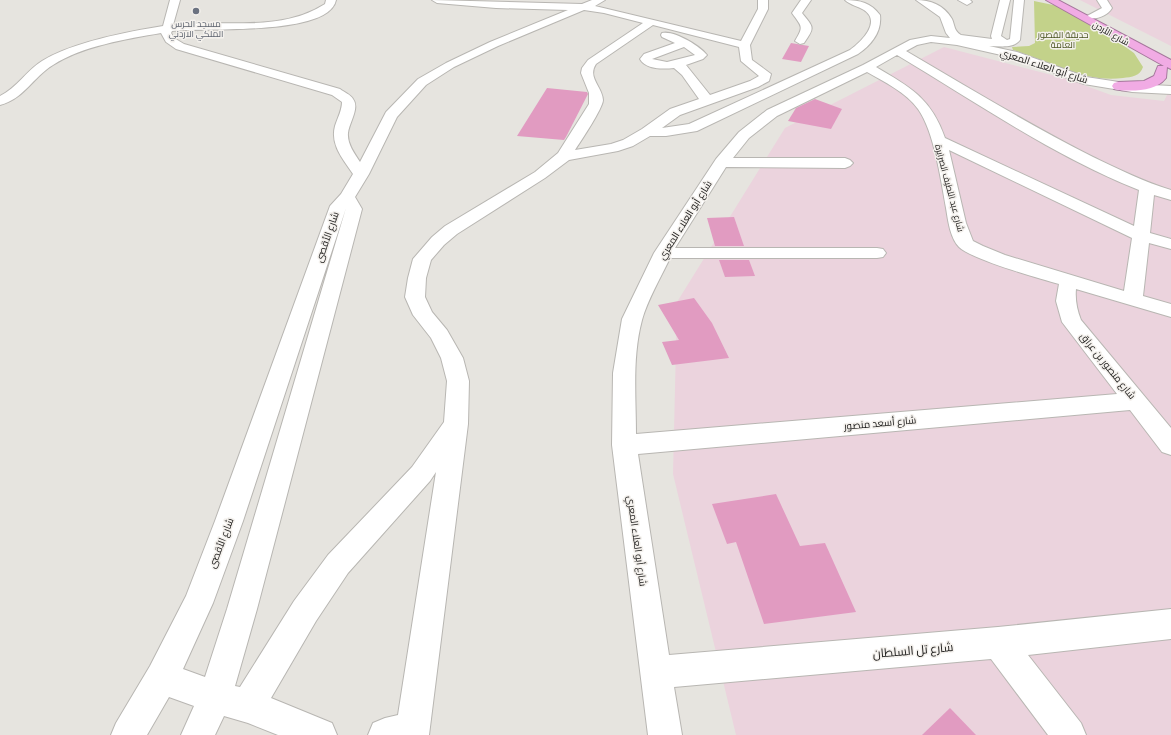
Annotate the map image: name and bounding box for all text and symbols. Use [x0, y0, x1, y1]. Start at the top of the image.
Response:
marker: مسجد الحرس الملكي الاردني [191, 6, 201, 16]
place label: مسجد الحرس الملكي الاردني [169, 18, 223, 41]
street label: شارع الأردن [1090, 18, 1131, 48]
park label: حديقة القصور العامة [1037, 29, 1088, 50]
street label: شارع أبو العلاء المعري [998, 46, 1089, 87]
street label: شارع عبد اللطيف الصرايرة [932, 143, 967, 233]
street label: شارع أبو العلاء المعري [655, 178, 716, 263]
street label: شارع الأقصى [312, 210, 342, 264]
street label: شارع منصور بن عراق [1077, 330, 1139, 402]
street label: شارع أسعد منصور [842, 413, 917, 433]
street label: شارع أبو العلاء المعري [623, 495, 650, 587]
street label: شارع الأقصى [205, 516, 237, 570]
street label: شارع تل السلطان [872, 639, 954, 662]

